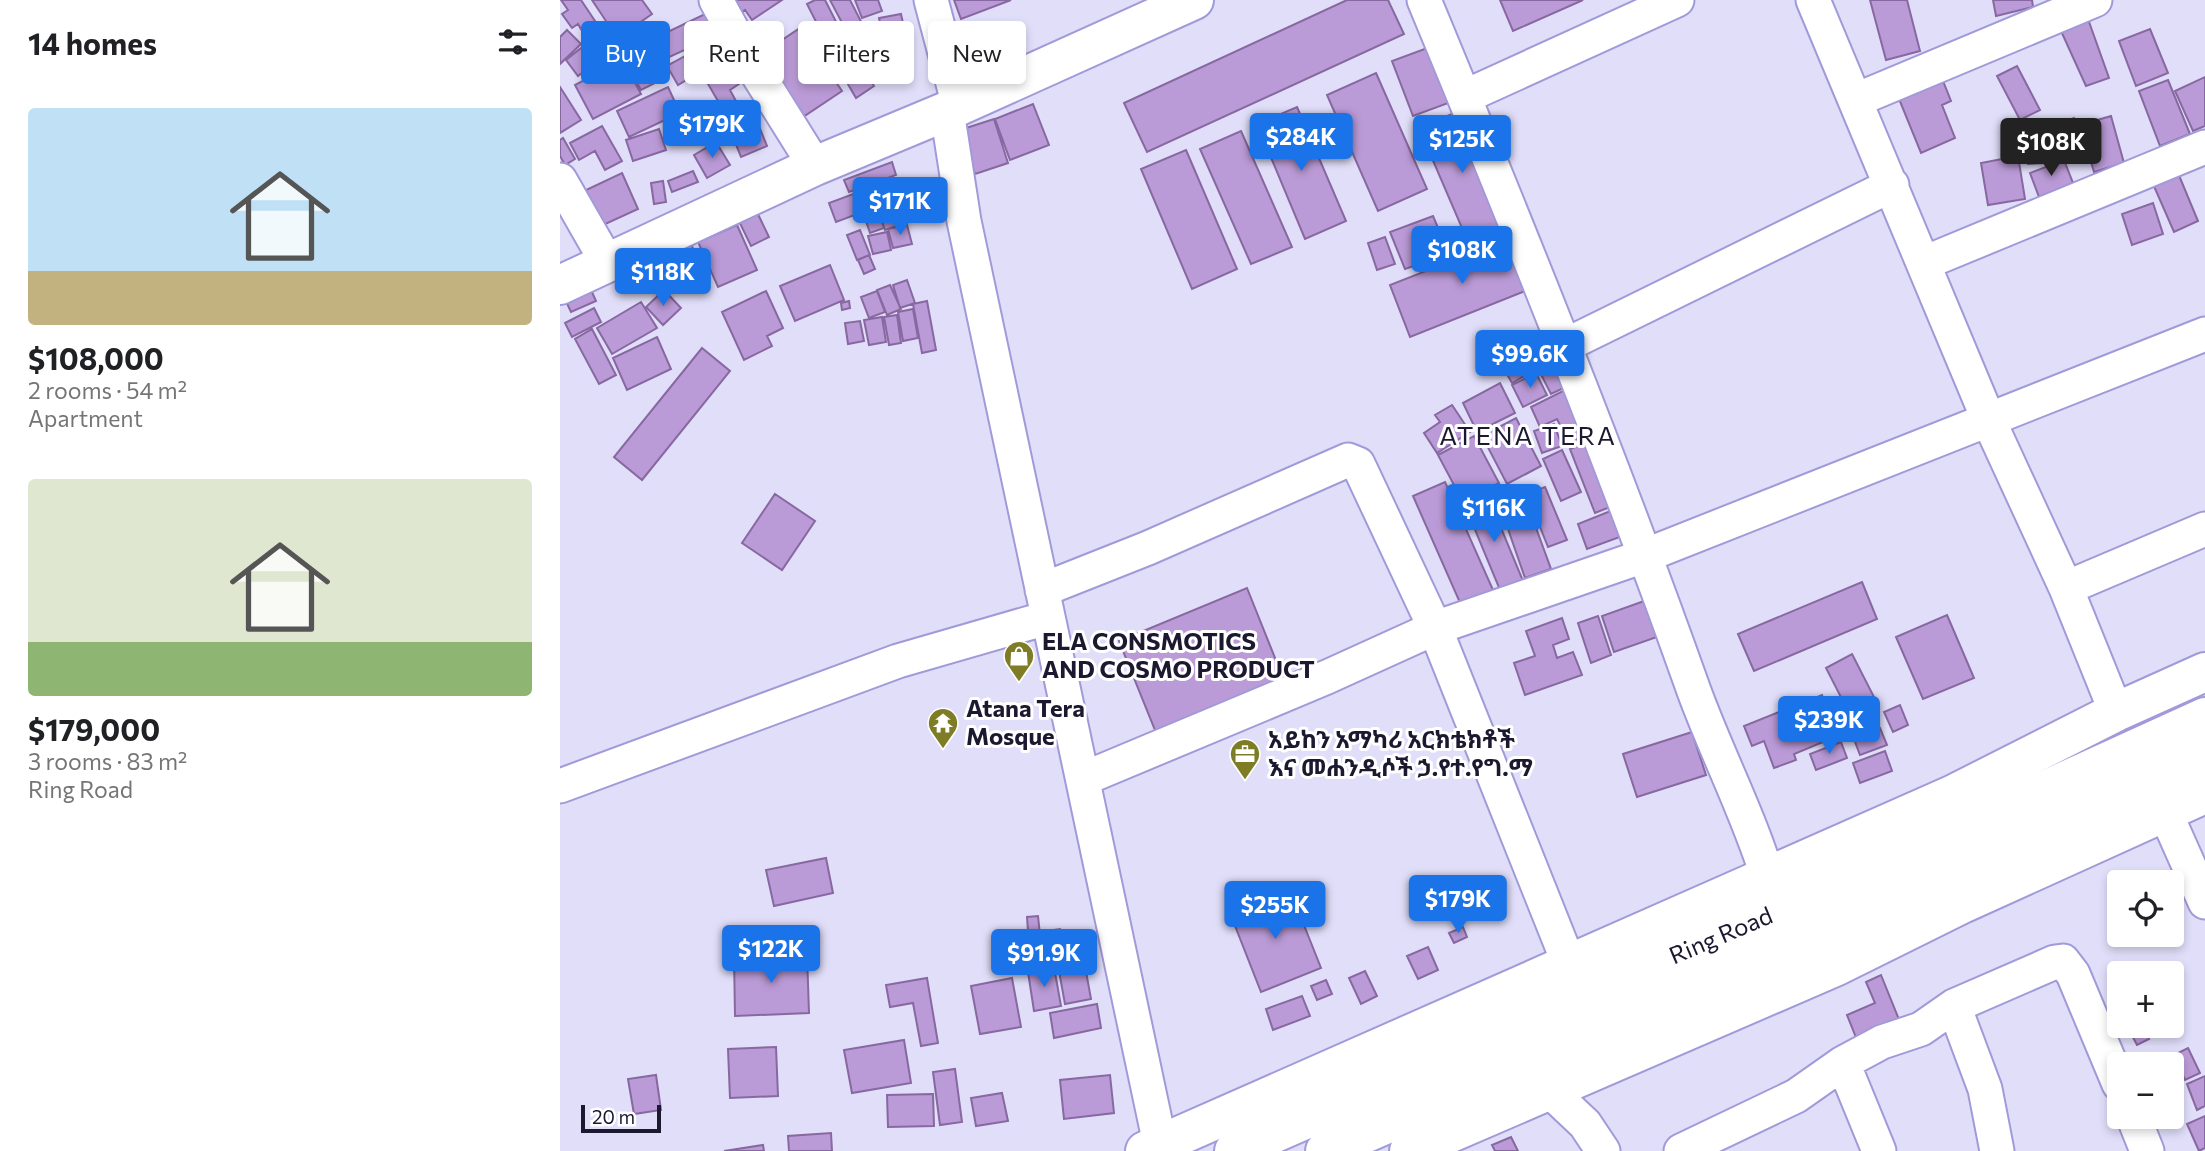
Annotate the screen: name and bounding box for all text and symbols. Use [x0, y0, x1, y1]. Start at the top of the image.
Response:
chip: Buy [581, 21, 670, 84]
chip: Rent [684, 21, 784, 84]
chip: Filters [798, 21, 914, 84]
chip: New [928, 21, 1026, 84]
icon: filters [494, 23, 532, 61]
text: 14 homes [28, 24, 157, 61]
pin: $179K [663, 100, 761, 160]
text: $179K [679, 109, 745, 137]
pin: $284K [1252, 114, 1350, 173]
pin: $125K [1413, 116, 1511, 175]
pin: $108K [2002, 118, 2100, 178]
text: $284K [1266, 122, 1336, 150]
text: $125K [1429, 124, 1495, 152]
text: $108K [2016, 127, 2086, 155]
icon: home [217, 153, 343, 279]
pin: $171K [851, 177, 949, 237]
text: $171K [869, 186, 931, 214]
pin: $108K [1413, 226, 1511, 286]
text: $108K [1427, 235, 1497, 263]
pin: $118K [614, 248, 712, 308]
text: $118K [631, 257, 695, 285]
pin: $99.6K [1473, 330, 1587, 390]
text: $108,000 [28, 339, 164, 376]
text: $99.6K [1491, 339, 1569, 367]
text: 2 rooms · 54 m² [28, 376, 187, 404]
text: Apartment [28, 404, 143, 432]
district label: ATENA TERA [1439, 419, 1617, 450]
pin: $116K [1445, 484, 1543, 544]
text: $116K [1462, 493, 1526, 521]
icon: home [217, 524, 343, 650]
place label: ELA CONSMOTICS AND COSMO PRODUCT [1042, 626, 1315, 683]
shop icon: ELA CONSMOTICS AND COSMO PRODUCT [1002, 639, 1036, 683]
place label: Atana Tera Mosque [966, 693, 1085, 750]
pin: $239K [1780, 696, 1878, 756]
text: $239K [1794, 705, 1864, 733]
temple icon: Atana Tera Mosque [926, 706, 960, 750]
text: $179,000 [28, 710, 160, 747]
place label: አይከን አማካሪ አርክቴክቶች እና መሐንዲሶች ኃ.የተ.የግ.ማ [1268, 724, 1533, 781]
office icon: አይከን አማካሪ አርክቴክቶች እና መሐንዲሶች ኃ.የተ.የግ.ማ [1228, 737, 1262, 781]
text: 3 rooms · 83 m² [28, 747, 187, 775]
text: Ring Road [28, 775, 133, 803]
map controls [2107, 870, 2184, 1129]
button: locate [2107, 870, 2184, 947]
pin: $179K [1409, 876, 1507, 935]
pin: $255K [1226, 881, 1324, 941]
text: $179K [1425, 884, 1491, 912]
text: $255K [1240, 890, 1310, 918]
street label: Ring Road [1664, 900, 1777, 969]
pin: $122K [722, 926, 820, 985]
pin: $91.9K [987, 930, 1101, 989]
text: $122K [738, 934, 804, 962]
text: $91.9K [1007, 938, 1081, 966]
button: + [2107, 961, 2184, 1038]
button: − [2107, 1052, 2184, 1129]
scale bar [581, 1102, 662, 1134]
text: 20 m [592, 1105, 635, 1128]

